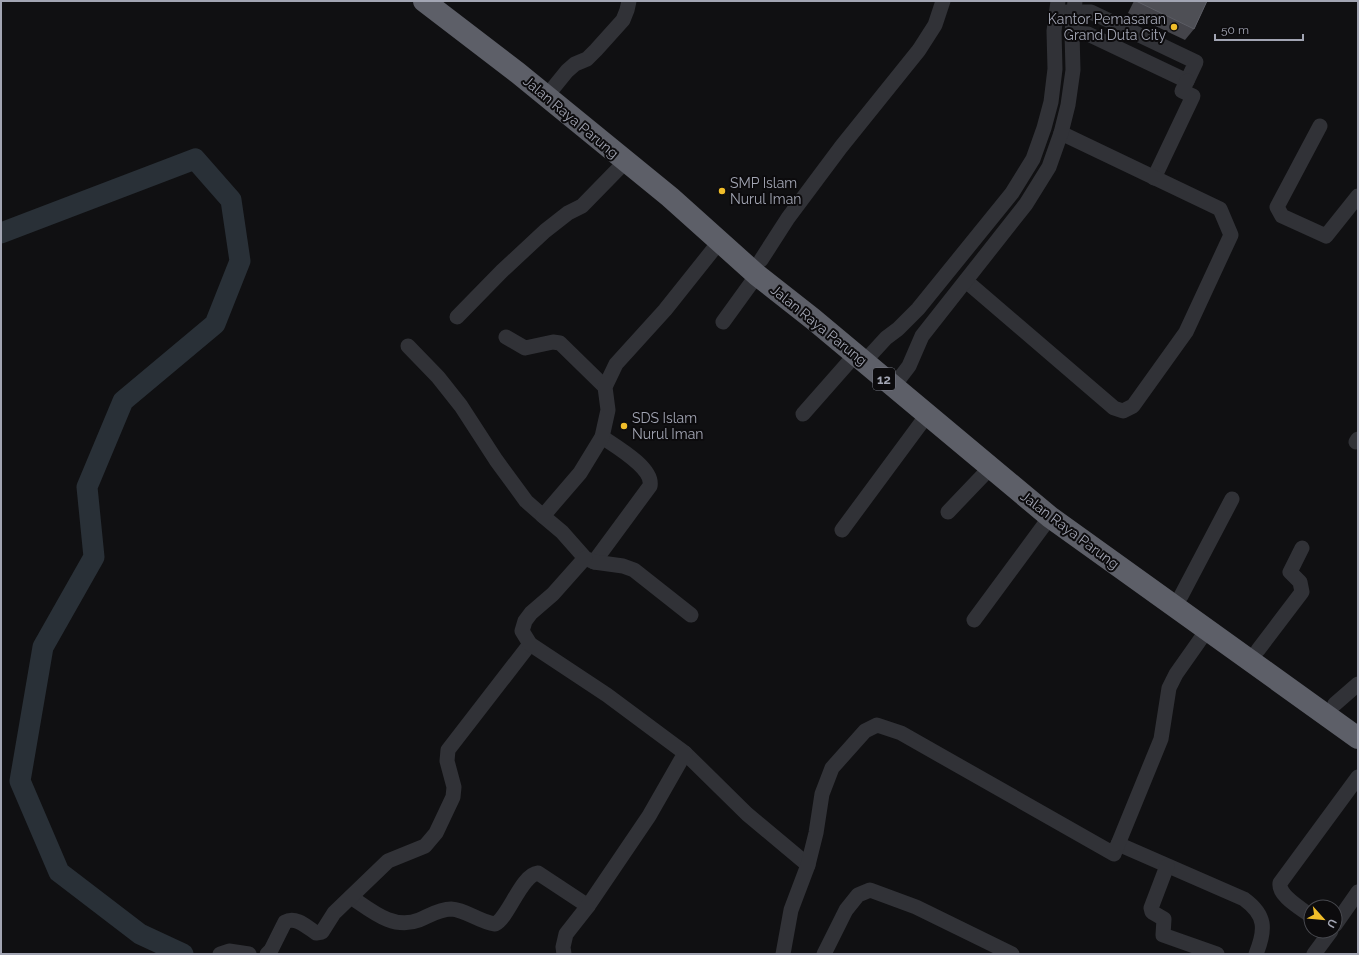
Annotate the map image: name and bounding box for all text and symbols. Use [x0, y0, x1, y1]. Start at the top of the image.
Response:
place label: Kantor Pemasaran Grand Duta City [1048, 11, 1166, 43]
scale bar [1215, 16, 1303, 42]
marker: Kantor Pemasaran Grand Duta City [1169, 22, 1179, 32]
text: 50 m [1221, 23, 1249, 37]
street label: Jalan Raya Parung [520, 73, 622, 161]
place label: SMP Islam Nurul Iman [730, 175, 801, 207]
marker: SMP Islam Nurul Iman [717, 186, 727, 196]
street label: Jalan Raya Parung [768, 281, 870, 369]
road number: 12 [873, 368, 895, 390]
place label: SDS Islam Nurul Iman [632, 410, 703, 442]
marker: SDS Islam Nurul Iman [619, 421, 629, 431]
street label: Jalan Raya Parung [1018, 488, 1122, 572]
north arrow [1303, 899, 1343, 939]
text: U [1324, 917, 1339, 930]

